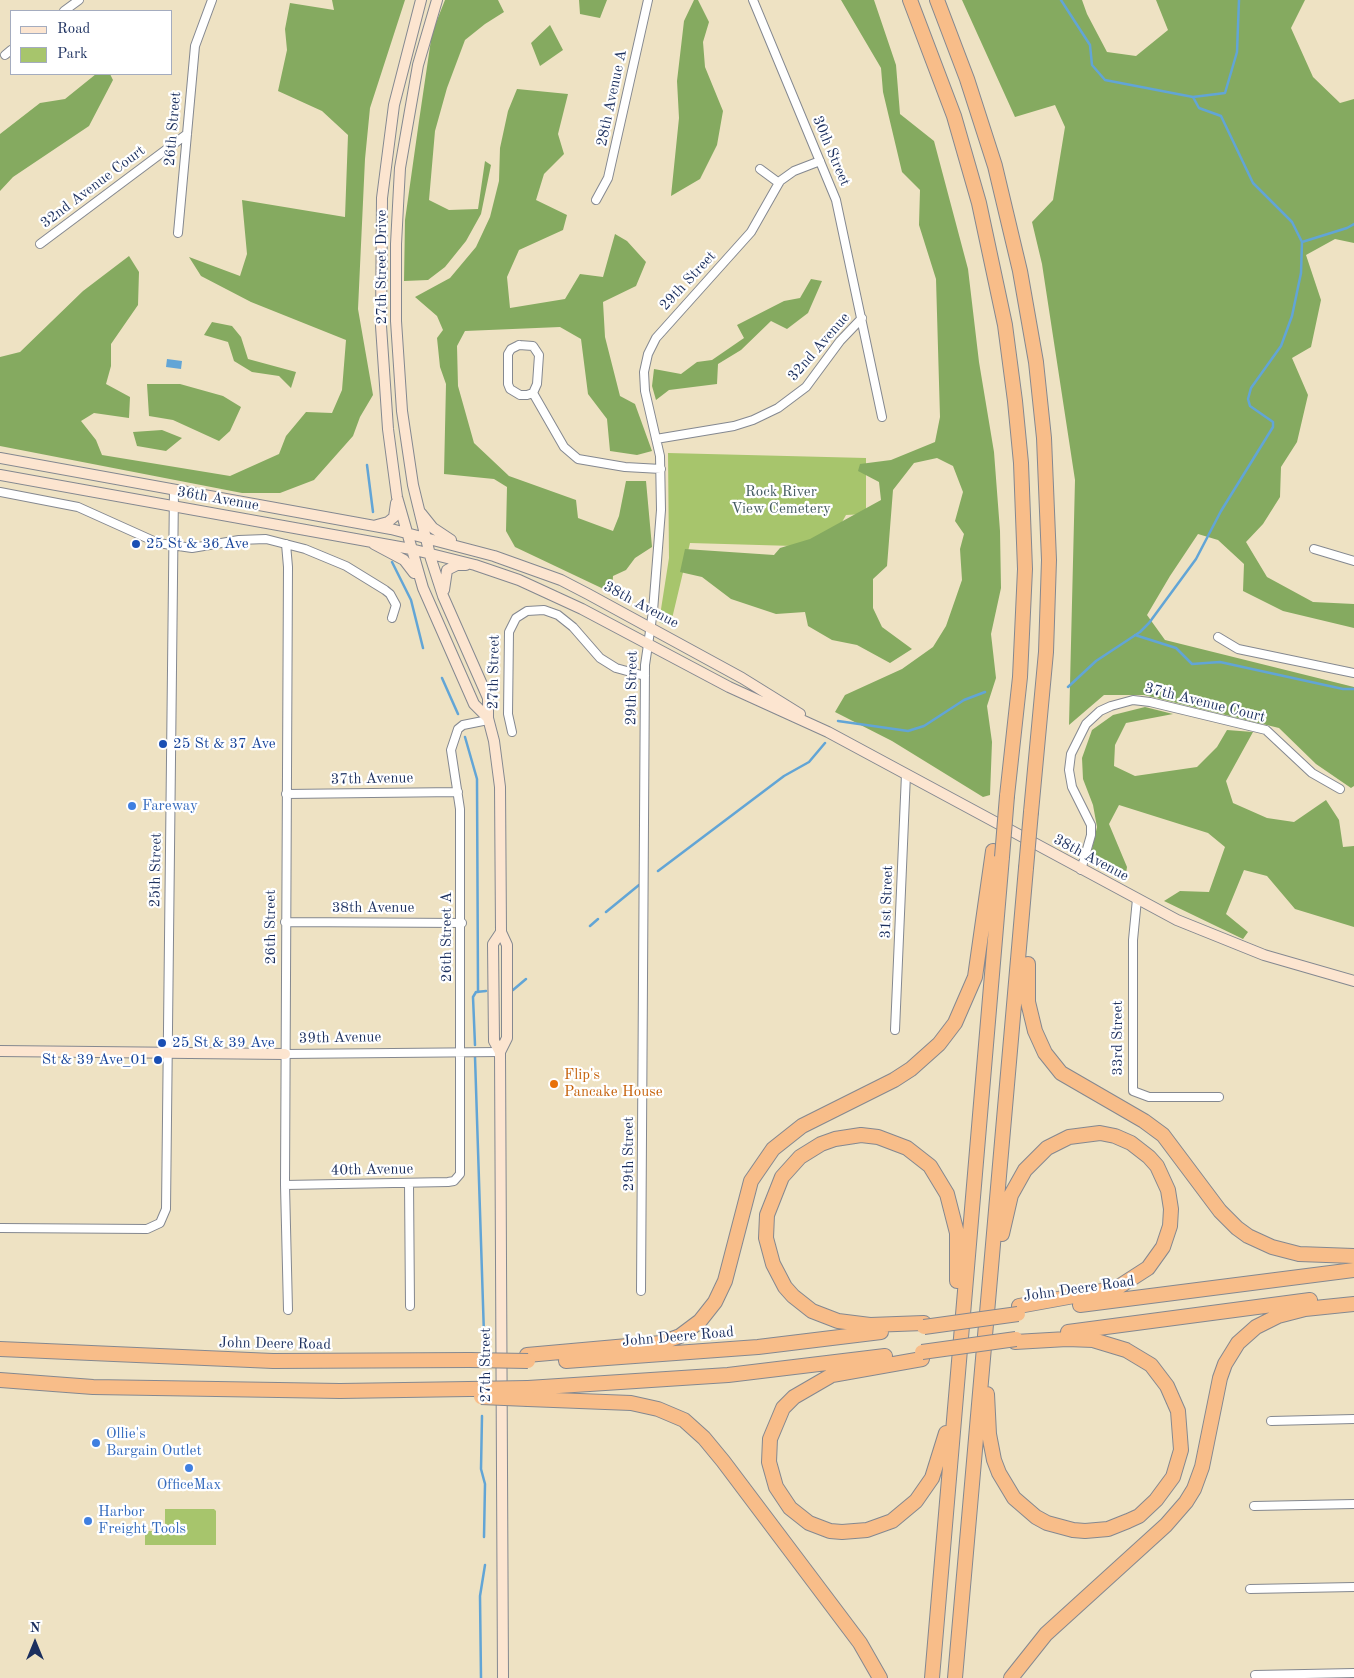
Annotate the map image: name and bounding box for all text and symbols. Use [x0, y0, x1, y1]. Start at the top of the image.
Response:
legend [10, 10, 172, 75]
text: Road [57, 22, 90, 37]
text: Park [57, 47, 88, 62]
street label: 28th Avenue A [593, 48, 631, 148]
street label: 26th Street [161, 91, 185, 167]
street label: 30th Street [808, 113, 854, 189]
street label: 32nd Avenue Court [37, 142, 149, 232]
street label: 27th Street Drive [373, 210, 391, 324]
street label: 29th Street [656, 248, 720, 314]
street label: 32nd Avenue [784, 309, 854, 385]
street label: 36th Avenue [176, 483, 260, 515]
park label: Rock River View Cemetery [731, 483, 831, 518]
place label: 25 St & 36 Ave [146, 535, 249, 553]
marker: 25 St & 36 Ave [130, 538, 142, 550]
street label: 38th Avenue [600, 578, 682, 632]
street label: 27th Street [484, 634, 504, 710]
street label: 29th Street [622, 650, 642, 726]
street label: 37th Avenue Court [1143, 679, 1267, 727]
place label: 25 St & 37 Ave [173, 735, 276, 753]
marker: 25 St & 37 Ave [157, 738, 169, 750]
street label: 37th Avenue [331, 769, 413, 789]
place label: Fareway [142, 797, 198, 815]
marker: Fareway [126, 800, 138, 812]
street label: 38th Avenue [1050, 831, 1132, 885]
street label: 25th Street [146, 832, 166, 908]
street label: 31st Street [877, 865, 897, 939]
street label: 26th Street [262, 890, 280, 964]
street label: 26th Street A [438, 892, 456, 982]
street label: 38th Avenue [332, 899, 414, 917]
street label: 33rd Street [1109, 1000, 1127, 1076]
street label: 39th Avenue [299, 1028, 381, 1048]
place label: 25 St & 39 Ave [172, 1034, 275, 1052]
marker: 25 St & 39 Ave [156, 1037, 168, 1049]
place label: St & 39 Ave_01 [42, 1051, 148, 1069]
marker: St & 39 Ave_01 [152, 1054, 164, 1066]
place label: Flip's Pancake House [564, 1066, 663, 1101]
marker: Flip's Pancake House [548, 1078, 560, 1090]
street label: 29th Street [620, 1117, 638, 1191]
street label: 40th Avenue [331, 1160, 413, 1180]
street label: John Deere Road [1022, 1272, 1136, 1306]
street label: John Deere Road [621, 1323, 735, 1351]
street label: 27th Street [477, 1328, 495, 1402]
street label: John Deere Road [219, 1334, 331, 1354]
place label: Ollie's Bargain Outlet [106, 1425, 202, 1460]
marker: Ollie's Bargain Outlet [90, 1437, 102, 1449]
marker: OfficeMax [183, 1462, 195, 1474]
place label: OfficeMax [157, 1476, 221, 1494]
place label: Harbor Freight Tools [98, 1503, 186, 1538]
marker: Harbor Freight Tools [82, 1515, 94, 1527]
north arrow [10, 1618, 60, 1668]
text: N [30, 1621, 40, 1635]

